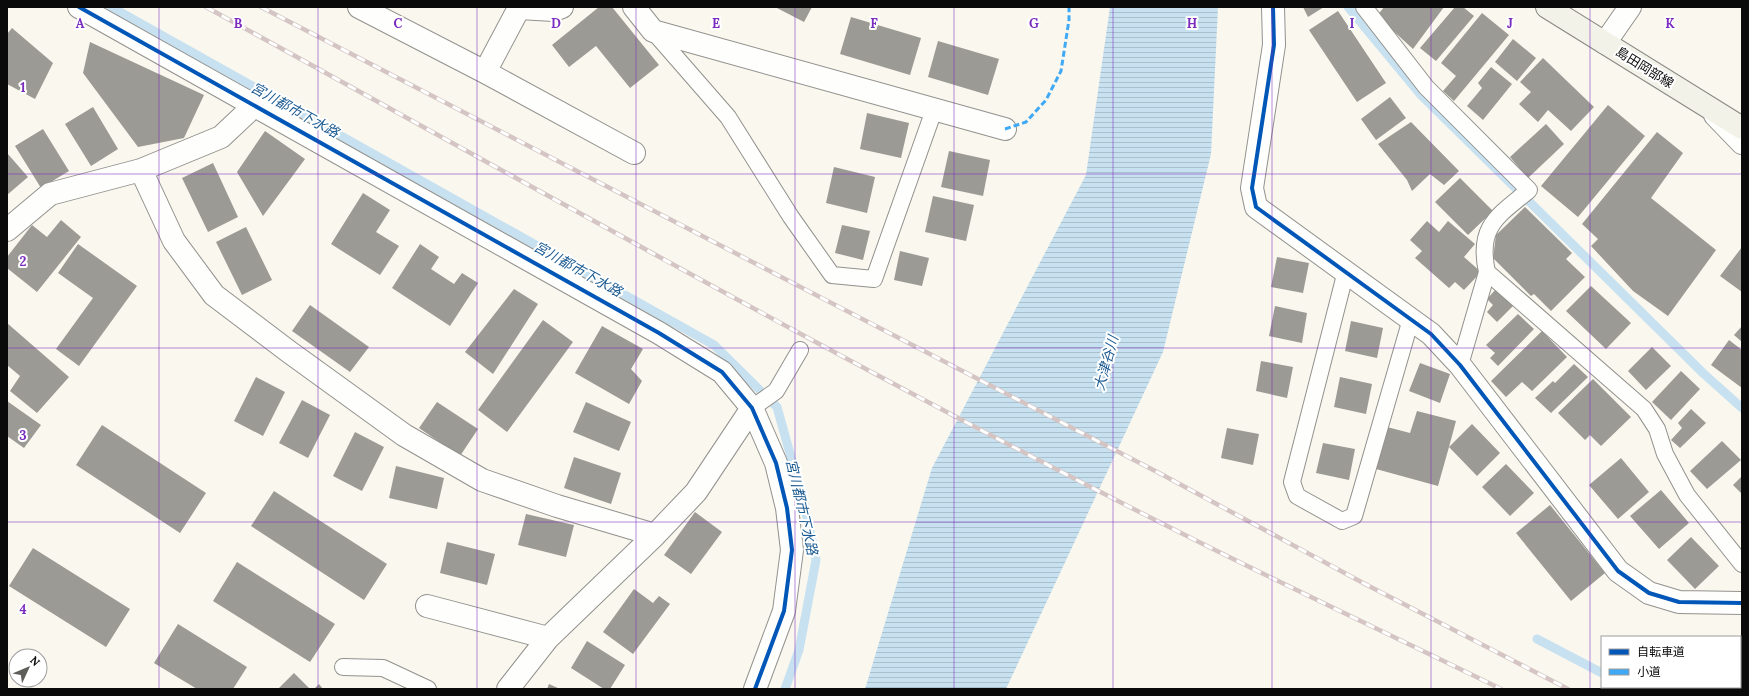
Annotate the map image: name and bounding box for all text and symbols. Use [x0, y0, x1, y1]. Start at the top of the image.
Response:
text: A [76, 15, 85, 32]
text: B [234, 15, 243, 32]
text: C [394, 15, 403, 32]
text: D [551, 15, 561, 32]
text: E [712, 15, 720, 32]
text: F [870, 15, 878, 32]
text: G [1029, 15, 1039, 32]
text: H [1187, 15, 1197, 32]
text: I [1349, 15, 1355, 32]
text: J [1507, 15, 1513, 32]
text: K [1665, 15, 1675, 32]
street label: 島田岡部線 [1613, 43, 1677, 92]
water label: 宮川都市下水路 [248, 78, 343, 142]
text: 1 [20, 79, 26, 96]
water label: 宮川都市下水路 [531, 237, 626, 301]
text: 2 [20, 253, 27, 270]
water label: 大津谷川 [1090, 332, 1122, 392]
text: 3 [19, 427, 27, 444]
water label: 宮川都市下水路 [782, 457, 822, 558]
text: 4 [19, 601, 27, 618]
legend [1601, 636, 1741, 688]
text: 自転車道 [1637, 644, 1685, 659]
north arrow [8, 648, 48, 688]
text: N [27, 653, 44, 669]
text: 小道 [1637, 664, 1661, 679]

